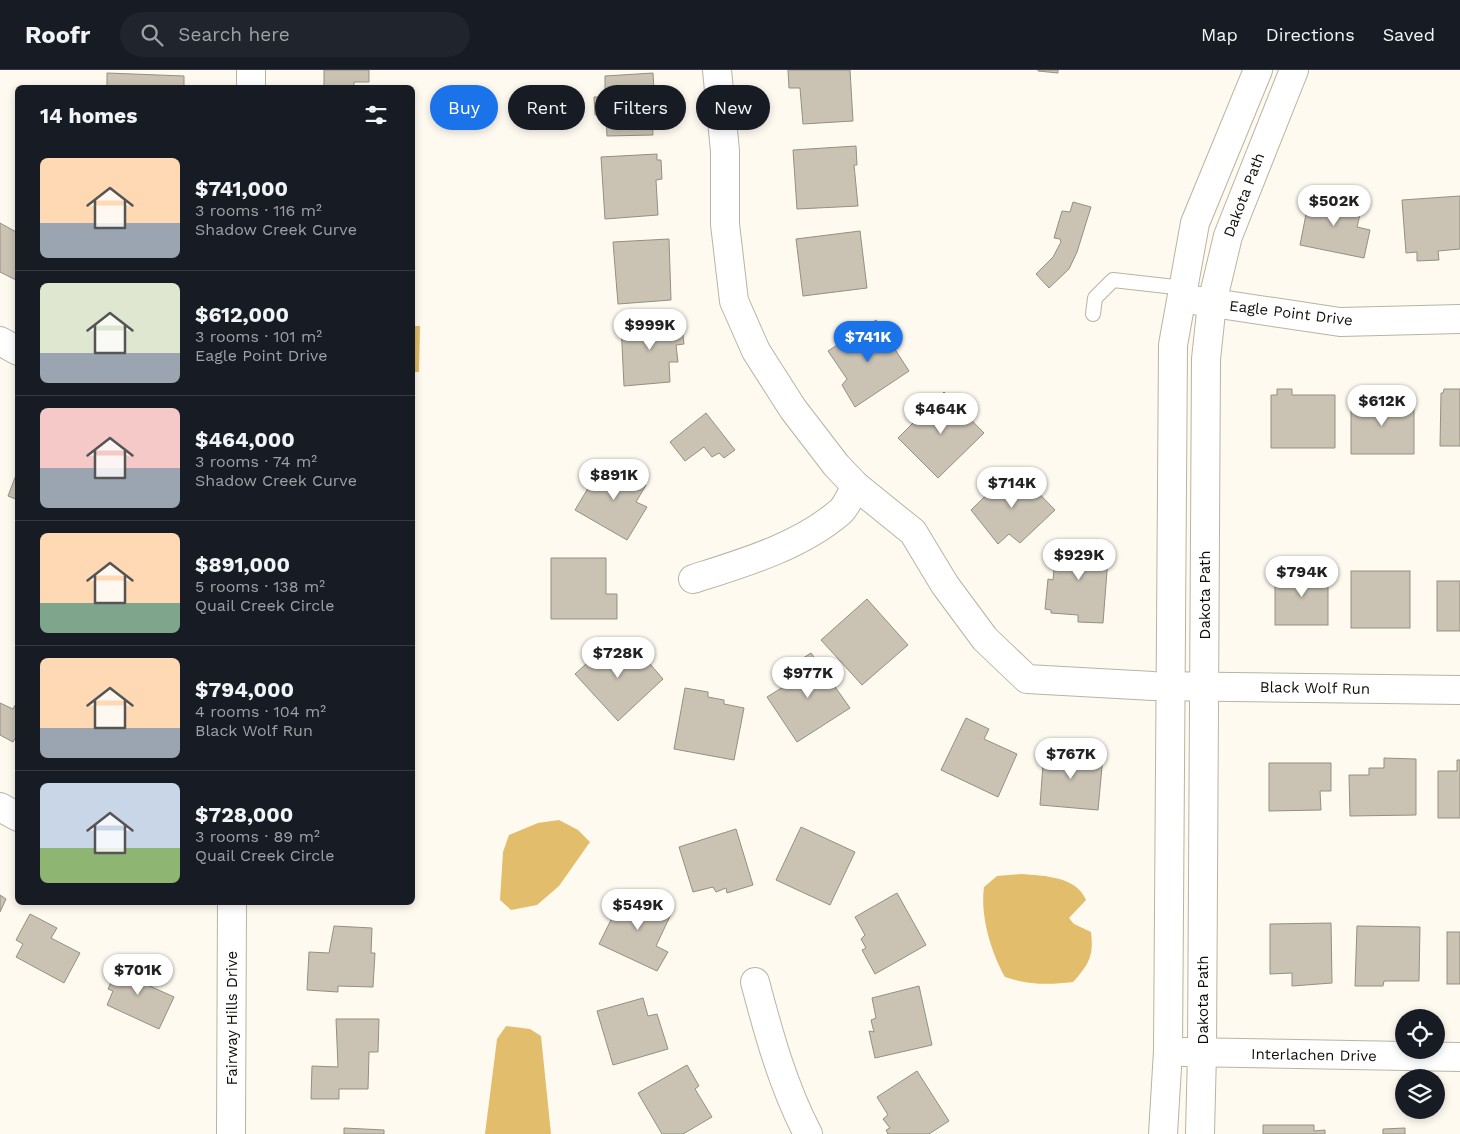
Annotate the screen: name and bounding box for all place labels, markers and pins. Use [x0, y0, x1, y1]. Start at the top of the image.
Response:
pin: $502K [1299, 184, 1369, 227]
pin: $999K [615, 308, 685, 351]
pin: $741K [833, 320, 903, 363]
pin: $612K [1347, 384, 1417, 427]
pin: $464K [906, 392, 976, 435]
pin: $891K [579, 458, 649, 501]
pin: $714K [977, 466, 1047, 509]
pin: $929K [1044, 538, 1114, 581]
pin: $794K [1267, 556, 1337, 598]
pin: $728K [583, 636, 653, 679]
pin: $977K [773, 656, 843, 699]
pin: $767K [1036, 738, 1106, 780]
pin: $549K [603, 888, 673, 931]
pin: $701K [103, 954, 173, 996]

